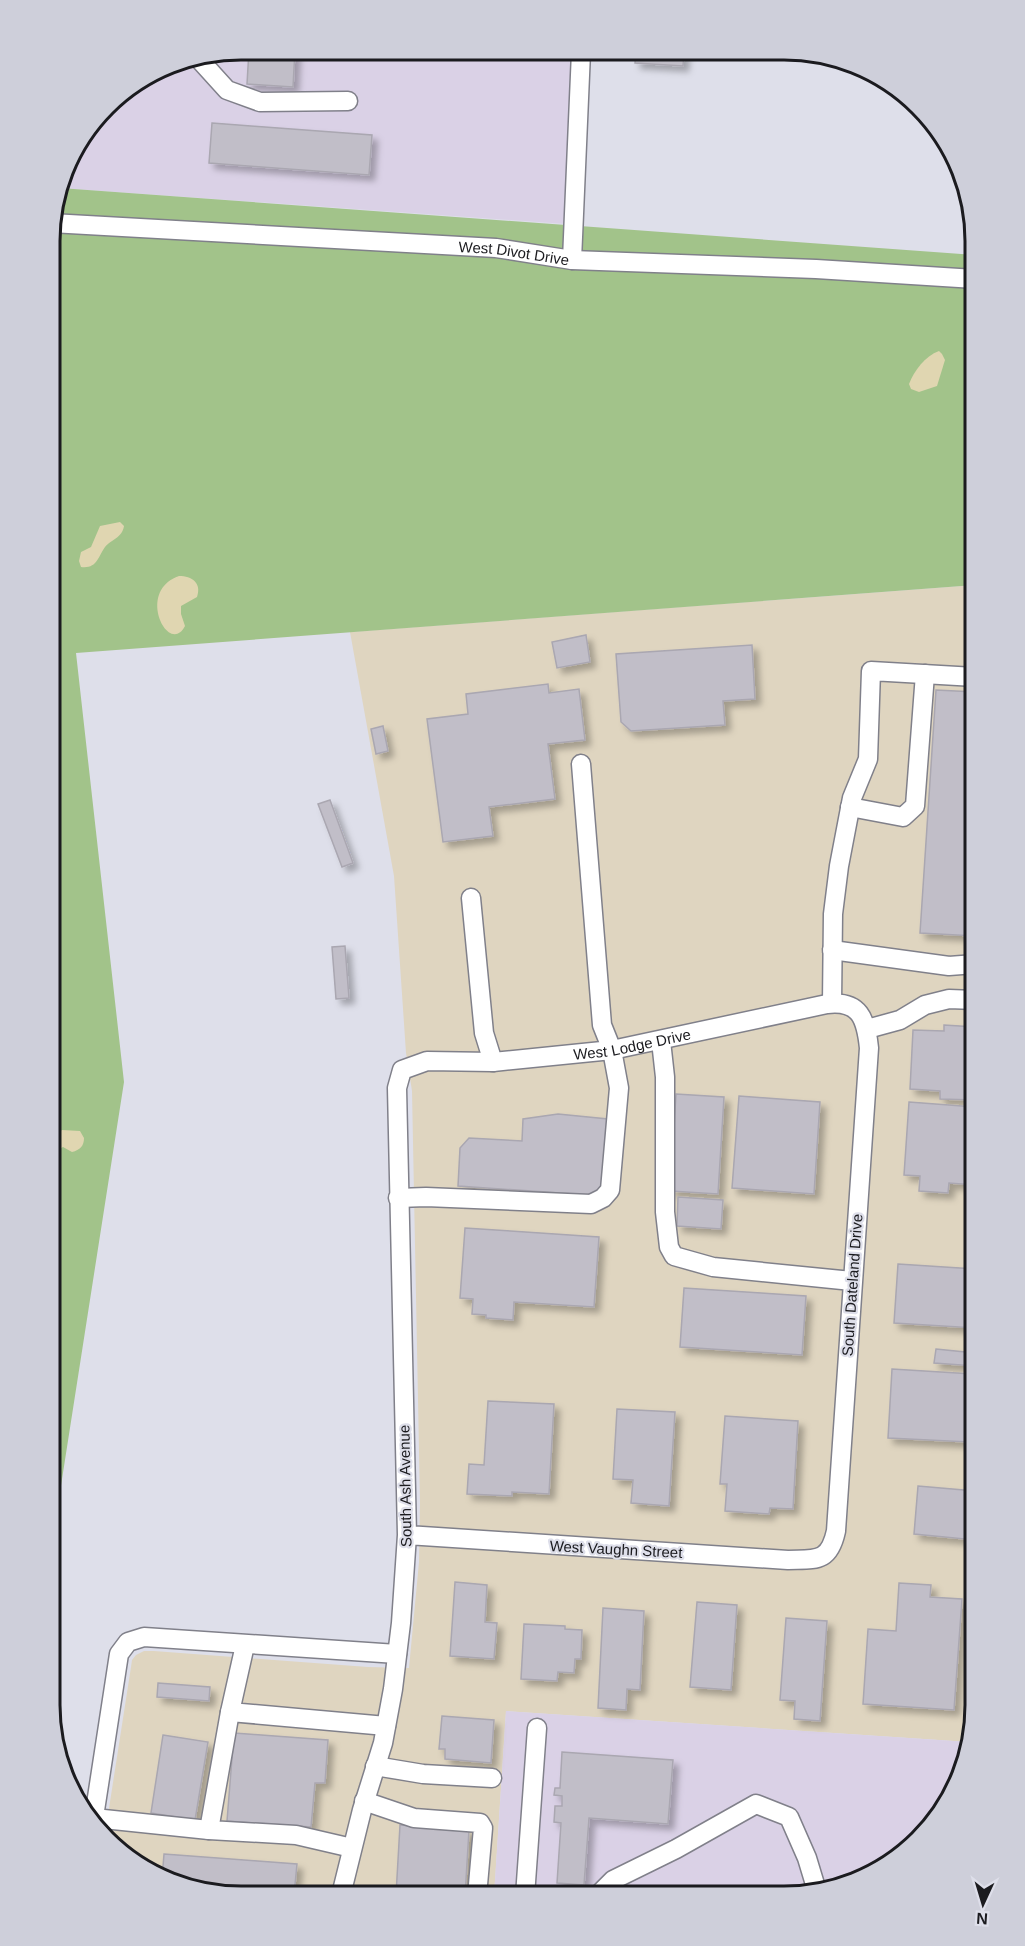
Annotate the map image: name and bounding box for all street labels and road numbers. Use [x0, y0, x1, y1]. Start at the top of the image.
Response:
street label: West Divot Drive [458, 237, 570, 268]
street label: West Lodge Drive [572, 1025, 692, 1062]
street label: South Dateland Drive [839, 1213, 865, 1357]
street label: South Ash Avenue [395, 1425, 415, 1547]
street label: West Vaughn Street [549, 1537, 684, 1561]

